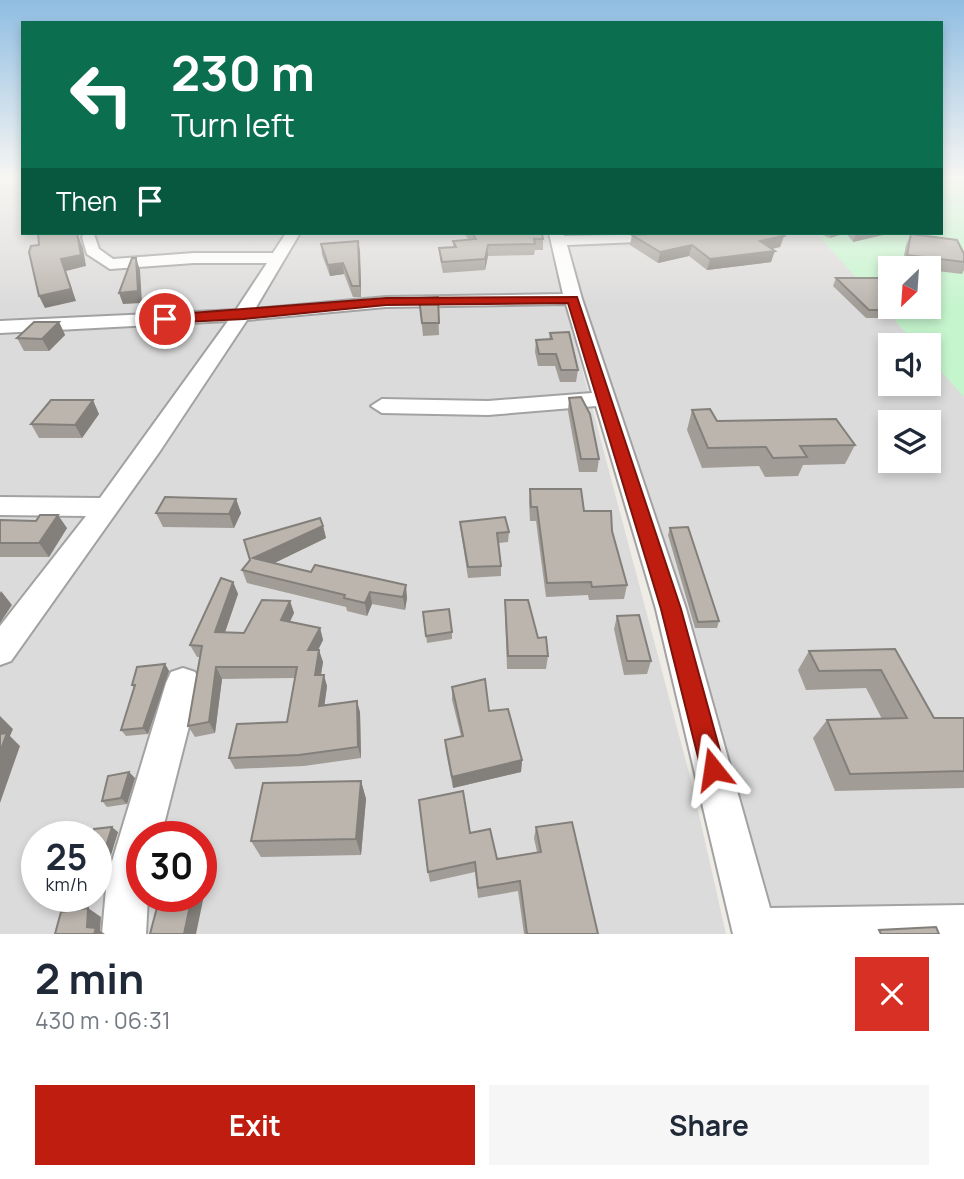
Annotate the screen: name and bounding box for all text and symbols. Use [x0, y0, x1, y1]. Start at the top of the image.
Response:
text: 230 m [171, 39, 315, 106]
icon: left [56, 49, 147, 140]
text: Turn left [171, 103, 295, 147]
icon: arrive [131, 182, 169, 220]
text: Then [56, 183, 117, 219]
north arrow [878, 256, 942, 318]
map controls [878, 256, 941, 473]
pin [135, 289, 195, 349]
icon: arrive [146, 300, 184, 338]
button: sound [878, 333, 941, 396]
button: layers [878, 410, 941, 473]
position arrow [676, 732, 750, 806]
speed limit sign: 30 [126, 821, 217, 912]
text: 25 [46, 833, 87, 881]
text: km/h [46, 872, 87, 896]
text: 2 min [35, 949, 144, 1007]
button: close [855, 957, 929, 1031]
text: 430 m · 06:31 [35, 1004, 171, 1036]
button: Exit [35, 1085, 475, 1165]
button: Share [489, 1085, 929, 1165]

